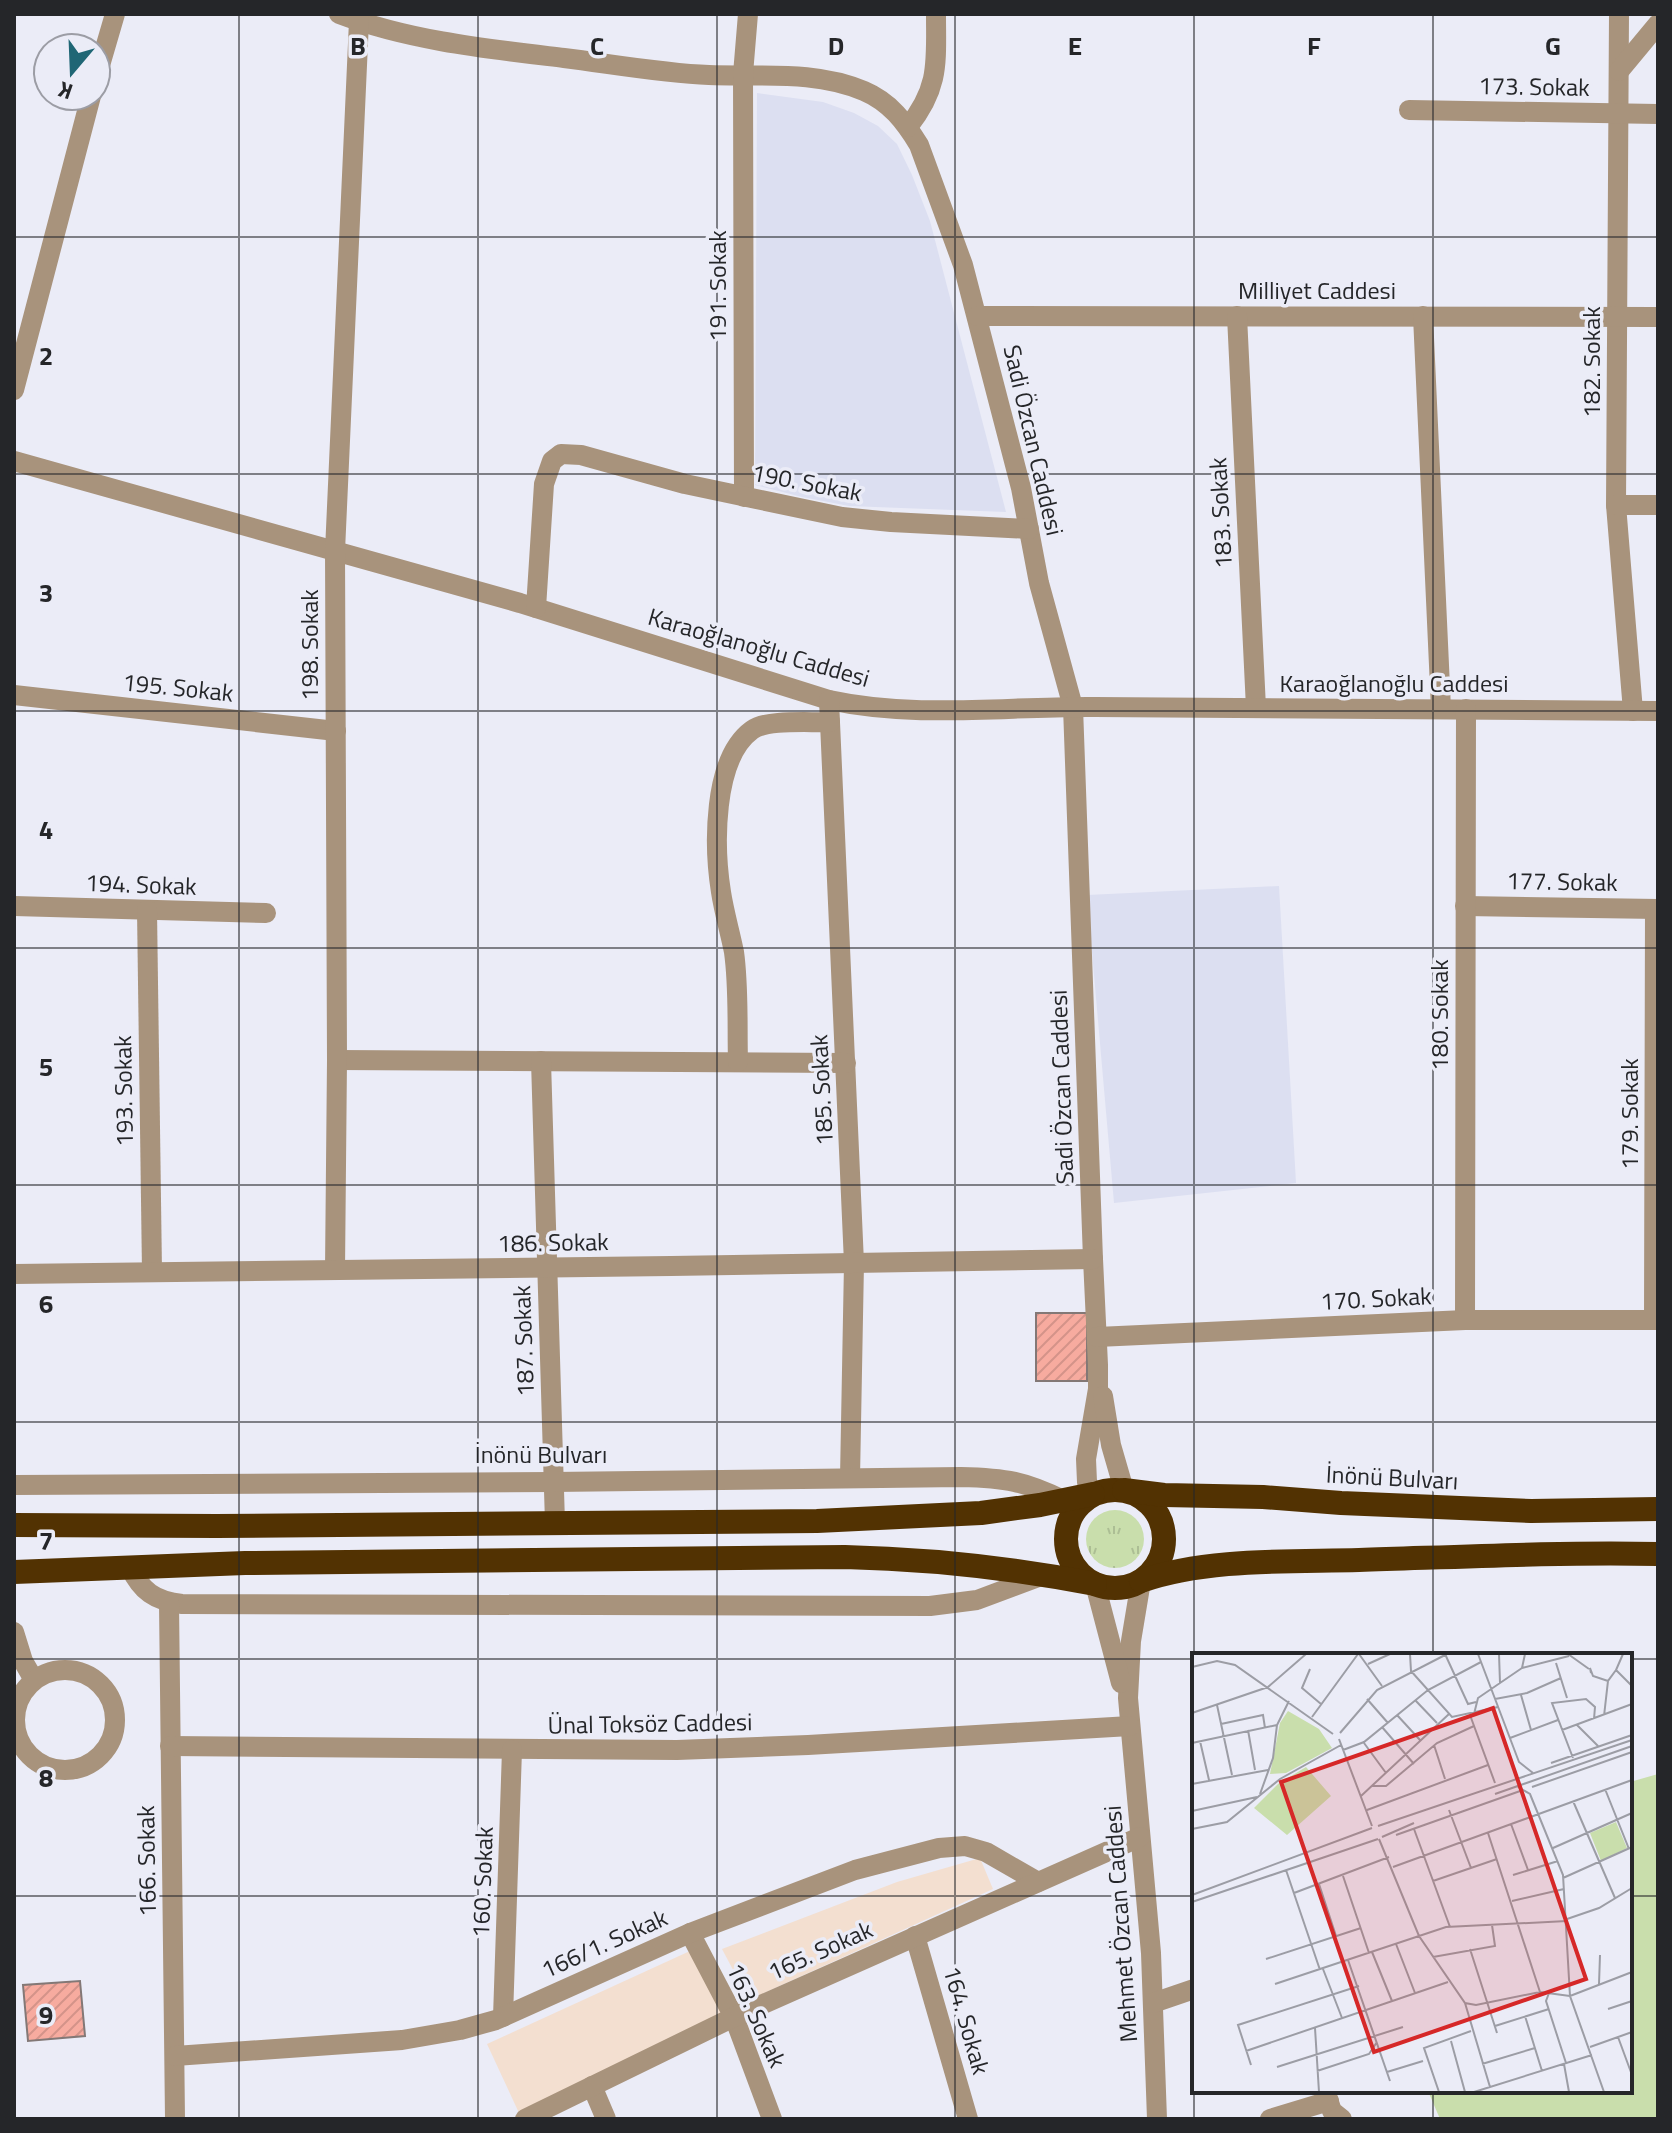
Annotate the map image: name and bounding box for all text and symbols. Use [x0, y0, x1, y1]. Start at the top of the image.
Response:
text: B [350, 26, 366, 65]
text: C [590, 26, 604, 65]
text: D [828, 26, 844, 65]
text: E [1068, 26, 1082, 65]
text: F [1307, 26, 1321, 65]
text: G [1545, 26, 1561, 65]
north arrow [32, 32, 112, 112]
street label: 173. Sokak [1478, 67, 1591, 105]
text: K [54, 73, 77, 109]
street label: 191. Sokak [699, 230, 735, 342]
street label: Milliyet Caddesi [1238, 272, 1396, 308]
street label: 182. Sokak [1573, 306, 1609, 418]
text: 2 [39, 336, 53, 375]
street label: Sadi Özcan Caddesi [995, 341, 1073, 539]
street label: 190. Sokak [749, 454, 866, 510]
street label: 183. Sokak [1199, 456, 1241, 570]
text: 3 [39, 573, 53, 612]
street label: 198. Sokak [291, 589, 327, 701]
street label: Karaoğlanoğlu Caddesi [644, 598, 874, 696]
street label: 195. Sokak [121, 663, 236, 711]
street label: Karaoğlanoğlu Caddesi [1279, 665, 1509, 701]
text: 4 [39, 810, 53, 849]
street label: 177. Sokak [1506, 862, 1619, 900]
street label: 194. Sokak [85, 864, 198, 904]
street label: 180. Sokak [1421, 959, 1457, 1071]
street label: Sadi Özcan Caddesi [1040, 989, 1082, 1185]
street label: 185. Sokak [800, 1033, 842, 1147]
street label: 193. Sokak [104, 1034, 142, 1147]
text: 5 [39, 1047, 53, 1086]
street label: 179. Sokak [1611, 1058, 1647, 1170]
street label: 186. Sokak [497, 1223, 610, 1261]
street label: 170. Sokak [1319, 1277, 1433, 1319]
text: 6 [39, 1284, 53, 1323]
street label: 187. Sokak [503, 1284, 543, 1397]
street label: İnönü Bulvarı [475, 1436, 607, 1472]
street label: İnönü Bulvarı [1325, 1456, 1459, 1498]
text: 7 [39, 1521, 53, 1560]
inset map [1192, 1653, 1632, 2093]
street label: Ünal Toksöz Caddesi [547, 1703, 753, 1743]
text: 8 [39, 1758, 53, 1797]
street label: 166. Sokak [127, 1804, 165, 1917]
street label: Mehmet Özcan Caddesi [1094, 1804, 1146, 2044]
street label: 160. Sokak [462, 1825, 502, 1938]
street label: 166/1. Sokak [535, 1899, 673, 1987]
street label: 165. Sokak [762, 1911, 879, 1989]
street label: 163. Sokak [718, 1957, 796, 2074]
street label: 164. Sokak [934, 1961, 1000, 2079]
text: 9 [39, 1995, 53, 2034]

